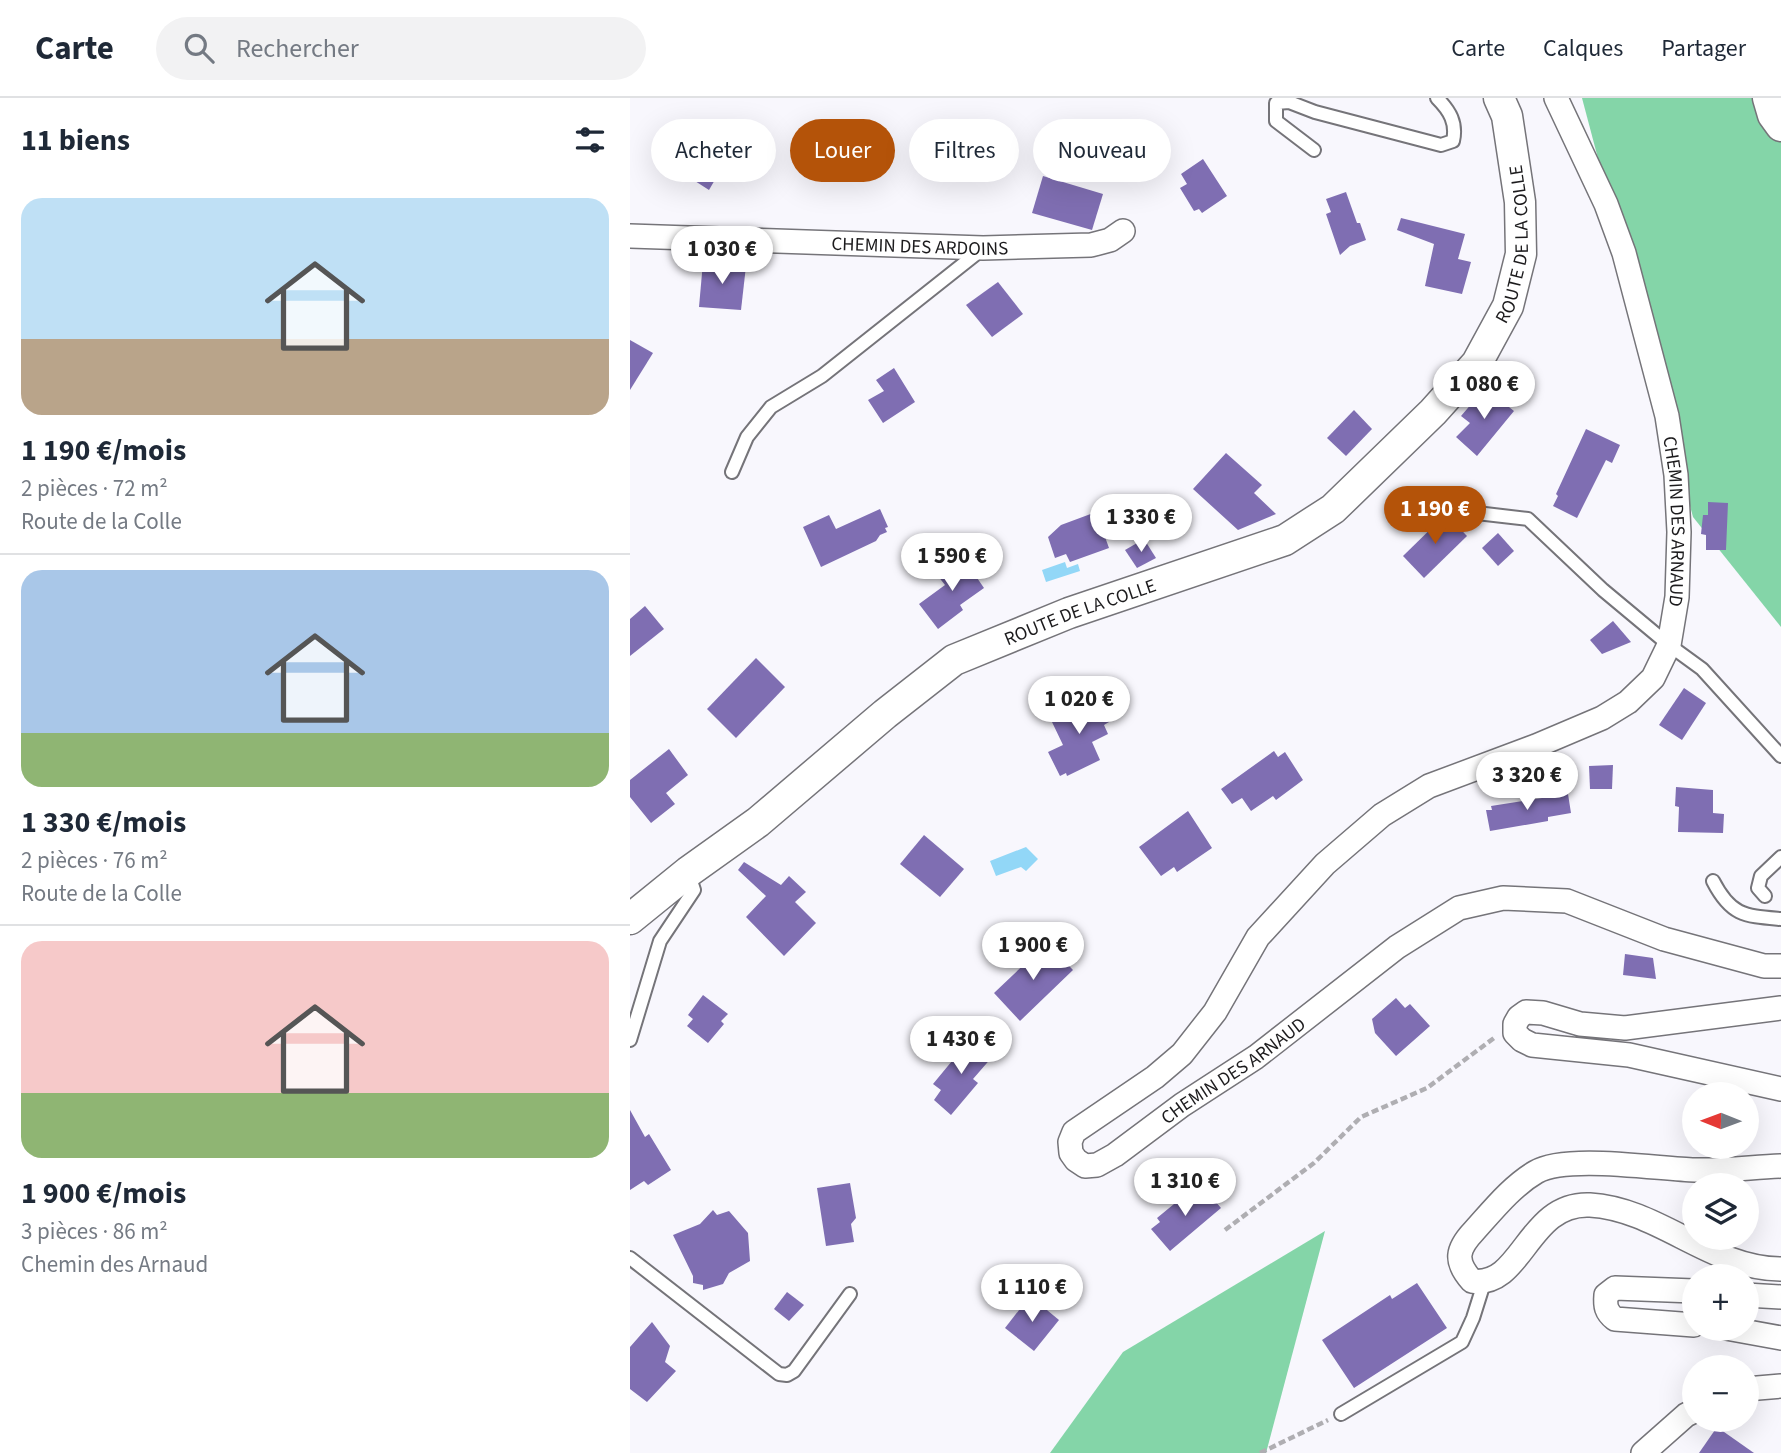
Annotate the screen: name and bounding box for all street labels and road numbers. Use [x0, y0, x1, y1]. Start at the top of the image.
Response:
street label: ROUTE DE LA COLLE [1489, 163, 1536, 329]
street label: CHEMIN DES ARDOINS [831, 231, 1009, 263]
street label: CHEMIN DES ARNAUD [1655, 434, 1691, 609]
street label: ROUTE DE LA COLLE [1000, 573, 1160, 653]
street label: CHEMIN DES ARNAUD [1156, 1011, 1312, 1131]

